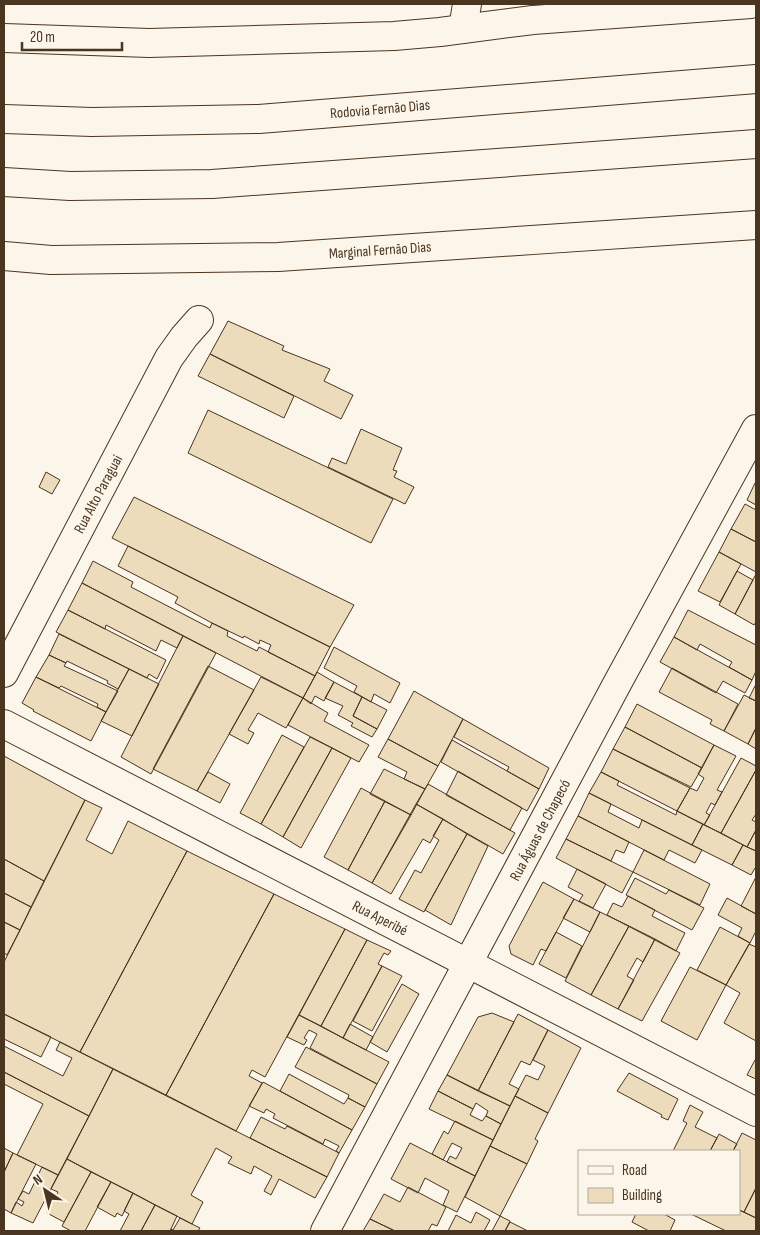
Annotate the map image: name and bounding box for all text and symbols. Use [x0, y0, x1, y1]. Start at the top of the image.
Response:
scale bar [22, 20, 122, 52]
text: 20 m [30, 28, 55, 47]
street label: Rodovia Fernão Dias [329, 96, 431, 123]
street label: Marginal Fernão Dias [328, 237, 432, 264]
street label: Rua Alto Paraguai [70, 451, 127, 537]
street label: Rua Águas de Chapecó [506, 776, 575, 884]
street label: Rua Aperibé [349, 896, 411, 940]
legend [578, 1150, 740, 1215]
text: Road [622, 1161, 647, 1180]
north arrow [20, 1165, 70, 1215]
text: N [30, 1171, 46, 1189]
text: Building [622, 1186, 662, 1205]

